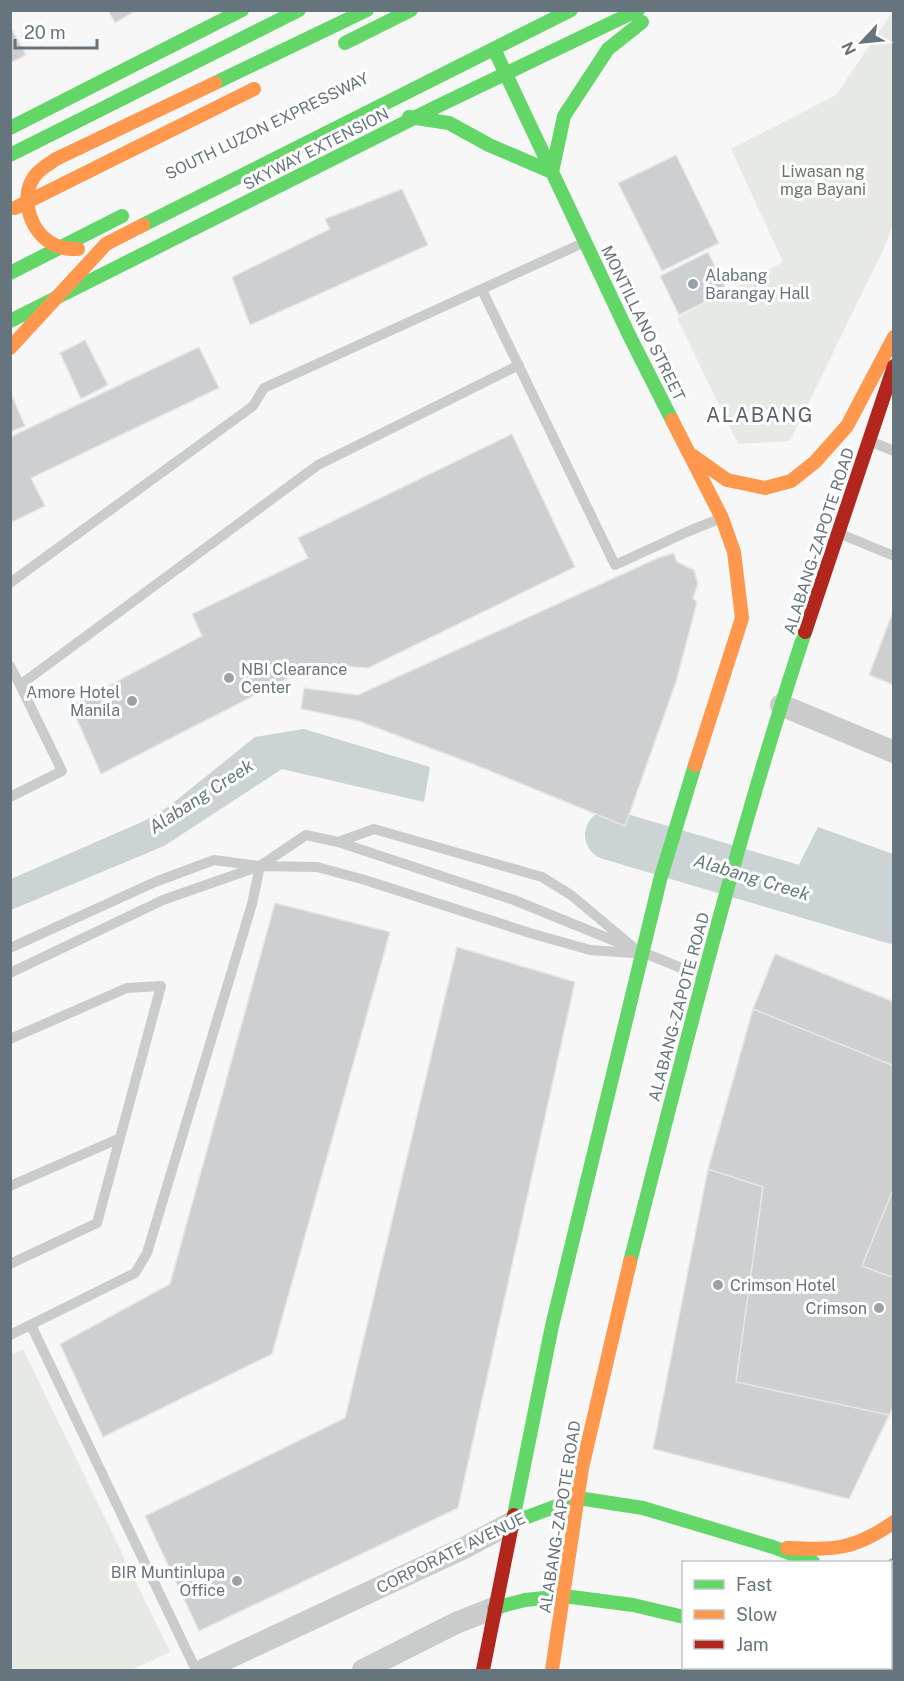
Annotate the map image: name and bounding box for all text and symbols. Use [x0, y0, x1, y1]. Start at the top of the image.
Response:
scale bar [15, 12, 98, 50]
north arrow [832, 12, 892, 72]
text: 20 m [24, 22, 66, 43]
text: N [838, 39, 860, 58]
street label: SOUTH LUZON EXPRESSWAY [162, 68, 372, 184]
street label: SKYWAY EXTENSION [240, 104, 392, 194]
park label: Liwasan ng mga Bayani [780, 162, 866, 199]
street label: MONTILLANO STREET [597, 242, 689, 404]
place label: Alabang Barangay Hall [705, 266, 810, 303]
marker: Alabang Barangay Hall [686, 277, 700, 291]
district label: ALABANG [706, 403, 814, 427]
street label: ALABANG-ZAPOTE ROAD [780, 445, 858, 637]
place label: NBI Clearance Center [241, 660, 347, 697]
marker: NBI Clearance Center [222, 671, 236, 685]
place label: Amore Hotel Manila [26, 683, 120, 720]
marker: Amore Hotel Manila [125, 694, 139, 708]
water label: Alabang Creek [145, 754, 257, 837]
water label: Alabang Creek [692, 849, 813, 905]
street label: ALABANG-ZAPOTE ROAD [645, 910, 713, 1104]
place label: Crimson Hotel [730, 1276, 836, 1295]
marker: Crimson Hotel [711, 1278, 725, 1292]
place label: Crimson [806, 1299, 867, 1318]
marker: Crimson [872, 1301, 886, 1315]
street label: ALABANG-ZAPOTE ROAD [535, 1419, 585, 1615]
street label: CORPORATE AVENUE [374, 1509, 528, 1597]
legend [682, 1561, 892, 1669]
place label: BIR Muntinlupa Office [111, 1563, 225, 1600]
marker: BIR Muntinlupa Office [230, 1574, 244, 1588]
text: Fast [736, 1574, 772, 1595]
text: Slow [736, 1604, 777, 1625]
text: Jam [736, 1634, 769, 1655]

